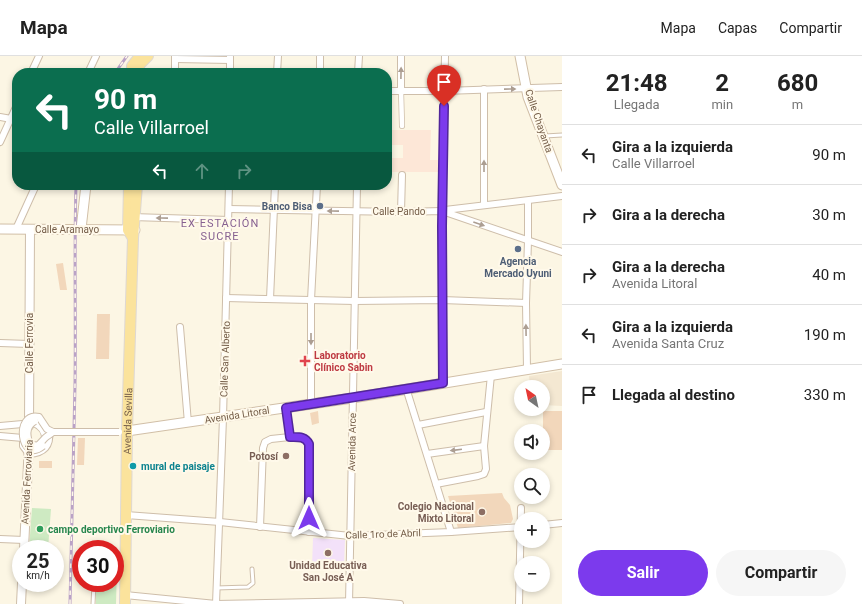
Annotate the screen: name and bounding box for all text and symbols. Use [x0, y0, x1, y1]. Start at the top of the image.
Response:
text: Mapa [20, 16, 68, 39]
text: Mapa [661, 20, 696, 36]
text: Capas [718, 20, 757, 36]
text: Compartir [779, 20, 842, 36]
pin [427, 65, 461, 106]
one-way arrow [398, 66, 404, 79]
text: 21:48 [606, 69, 668, 97]
text: 2 [715, 69, 729, 97]
text: 680 [777, 69, 818, 97]
icon: arrive [433, 71, 455, 93]
text: 90 m [94, 83, 157, 116]
icon: left [28, 84, 80, 136]
one-way arrow [504, 85, 516, 92]
street label: Calle Chayanta [523, 88, 555, 154]
text: Llegada [614, 97, 660, 112]
text: min [711, 97, 733, 112]
text: m [792, 97, 803, 112]
text: Calle Villarroel [94, 117, 209, 138]
text: Gira a la izquierda [612, 138, 733, 156]
icon: left [578, 144, 600, 166]
text: 90 m [812, 146, 846, 164]
text: Calle Villarroel [612, 156, 695, 171]
one-way arrow [481, 159, 487, 172]
icon: left [149, 160, 171, 182]
icon: ahead [191, 160, 213, 182]
icon: right [233, 160, 255, 182]
place label: Banco Bisa [262, 201, 313, 212]
marker: Banco Bisa [315, 201, 325, 211]
icon: right [578, 204, 600, 226]
street label: Calle Pando [372, 206, 426, 217]
text: Gira a la derecha [612, 206, 725, 224]
text: 30 m [812, 206, 846, 224]
one-way arrow [326, 208, 339, 214]
one-way arrow [155, 215, 168, 221]
district label: EX ESTACIÓN SUCRE [181, 217, 259, 243]
one-way arrow [473, 221, 485, 227]
street label: Calle Aramayo [35, 224, 99, 235]
marker: Agencia Mercado Uyuni [513, 244, 523, 254]
place label: Agencia Mercado Uyuni [484, 256, 552, 279]
text: Gira a la derecha [612, 258, 725, 276]
icon: right [578, 264, 600, 286]
text: 40 m [812, 266, 846, 284]
text: Avenida Litoral [612, 276, 697, 291]
street label: Calle Ferrovia [24, 313, 35, 373]
text: Gira a la izquierda [612, 318, 733, 336]
street label: Calle San Alberto [218, 320, 232, 397]
one-way arrow [523, 323, 529, 336]
icon: left [578, 324, 600, 346]
text: 190 m [804, 326, 846, 344]
one-way arrow [308, 333, 314, 346]
text: Avenida Santa Cruz [612, 336, 724, 351]
place label: Laboratorio Clínico Sabin [314, 350, 373, 373]
marker: Laboratorio Clínico Sabin [299, 355, 311, 367]
north arrow [514, 380, 550, 416]
map controls [514, 380, 550, 592]
icon: arrive [578, 384, 600, 406]
text: Llegada al destino [612, 386, 735, 404]
text: 330 m [804, 386, 846, 404]
street label: Avenida Sevilla [121, 388, 134, 454]
street label: Avenida Litoral [204, 404, 270, 426]
street label: Avenida Arce [346, 413, 358, 471]
button: sound [514, 424, 550, 460]
street label: Avenida Ferroviaria [19, 439, 35, 525]
one-way arrow [449, 447, 462, 453]
place label: Potosí [249, 451, 279, 462]
marker: Potosí [281, 451, 291, 461]
marker: mural de paisaje [128, 461, 138, 471]
place label: mural de paisaje [141, 461, 215, 472]
button: search [514, 468, 550, 504]
position arrow [288, 497, 330, 539]
place label: Colegio Nacional Mixto Litoral [398, 501, 474, 524]
marker: Colegio Nacional Mixto Litoral [477, 507, 487, 517]
button: + [514, 512, 550, 548]
marker: campo deportivo Ferroviario [35, 524, 45, 534]
place label: campo deportivo Ferroviario [48, 524, 175, 535]
street label: Calle 1ro de Abril [345, 527, 421, 541]
speed limit sign: 30 [72, 540, 124, 592]
marker: Unidad Educativa San José A [323, 548, 333, 558]
text: 25 [27, 549, 49, 573]
button: Salir [578, 550, 708, 596]
button: Compartir [716, 550, 846, 596]
button: − [514, 556, 550, 592]
place label: Unidad Educativa San José A [289, 560, 367, 583]
text: km/h [26, 570, 50, 581]

